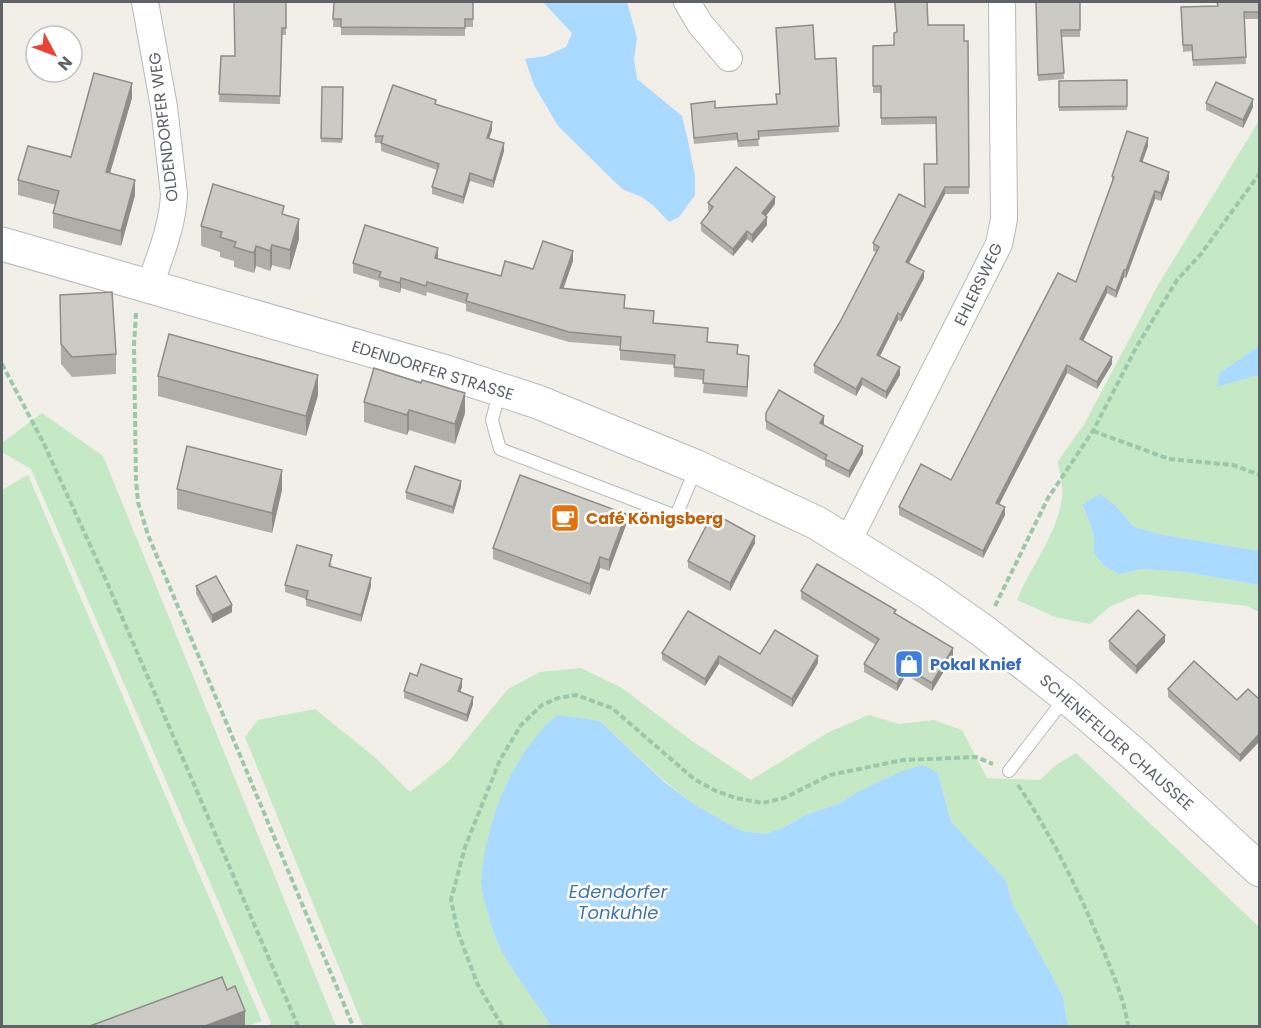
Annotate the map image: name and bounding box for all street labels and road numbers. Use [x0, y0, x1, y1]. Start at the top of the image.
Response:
street label: OLDENDORFER WEG [143, 51, 184, 203]
street label: EHLERSWEG [948, 239, 1008, 330]
street label: EDENDORFER STRASSE [349, 335, 517, 406]
street label: SCHENEFELDER CHAUSSEE [1035, 669, 1199, 816]

